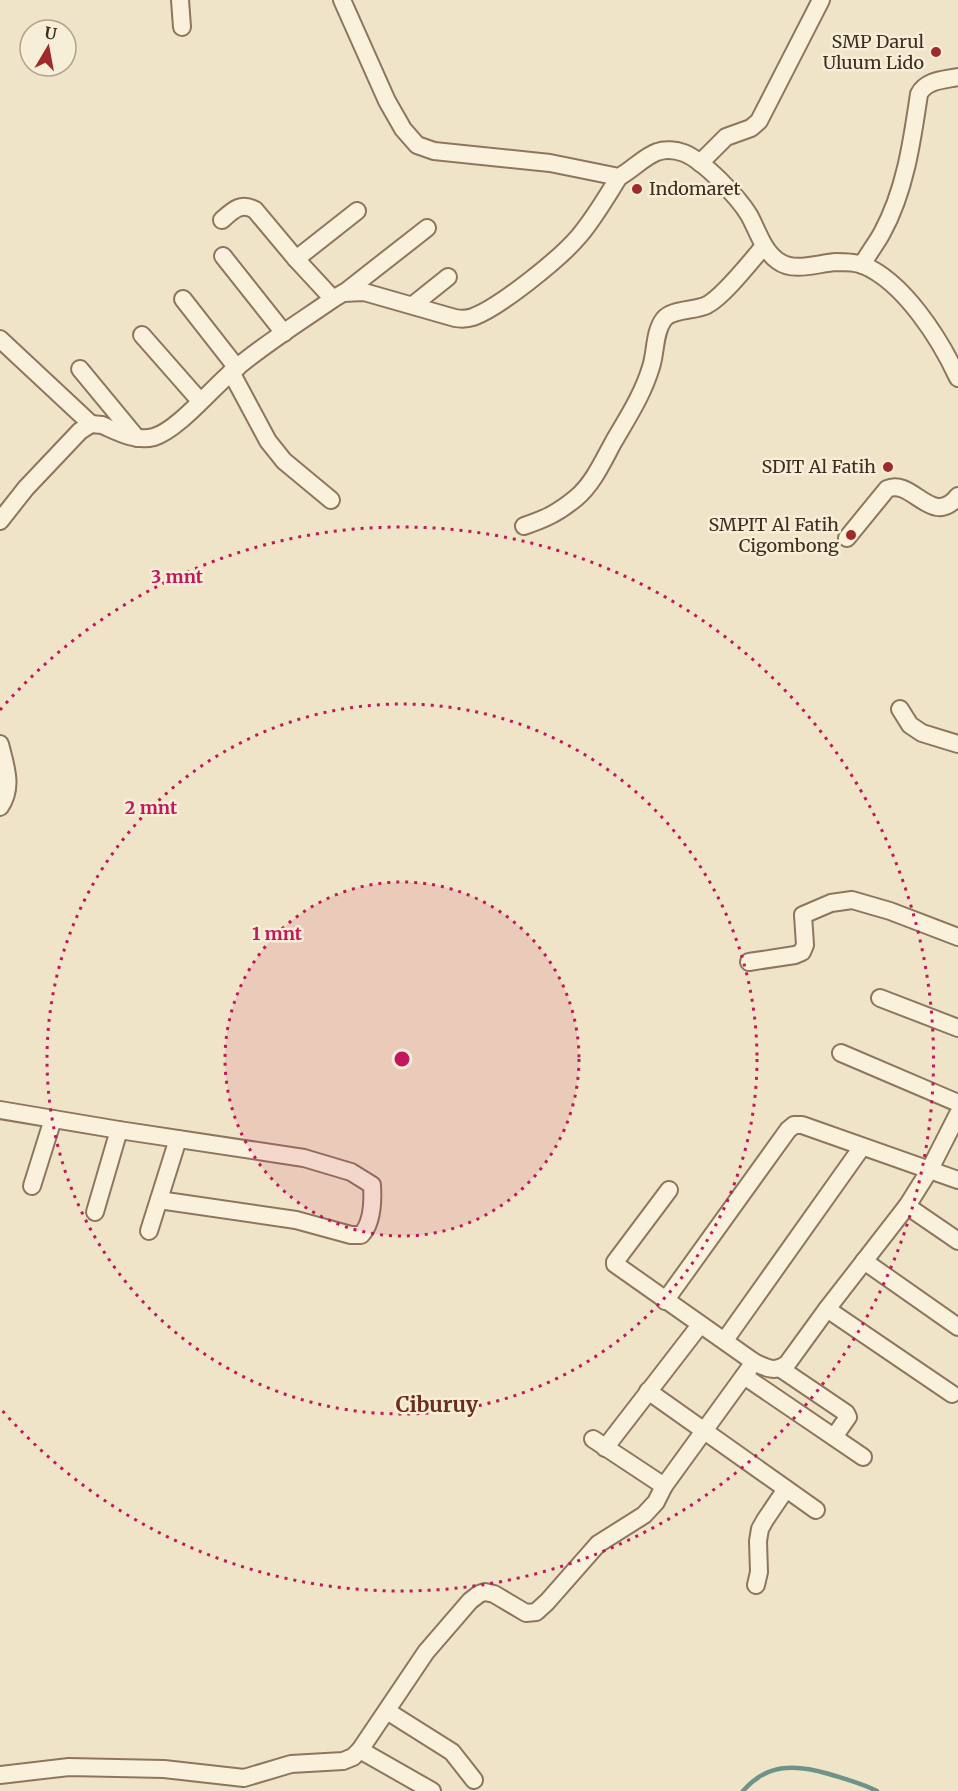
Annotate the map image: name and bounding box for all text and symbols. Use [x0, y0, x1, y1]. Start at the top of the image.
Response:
north arrow [18, 18, 78, 78]
text: U [43, 22, 58, 44]
place label: SMP Darul Uluum Lido [823, 30, 924, 74]
marker: SMP Darul Uluum Lido [929, 45, 943, 59]
place label: Indomaret [649, 177, 740, 200]
marker: Indomaret [630, 182, 644, 196]
place label: SDIT Al Fatih [762, 455, 876, 478]
marker: SDIT Al Fatih [881, 460, 895, 474]
place label: SMPIT Al Fatih Cigombong [708, 513, 839, 557]
marker: SMPIT Al Fatih Cigombong [844, 528, 858, 542]
text: 3 mnt [151, 565, 204, 588]
text: 2 mnt [125, 796, 178, 819]
text: 1 mnt [252, 922, 303, 945]
centre of rings [392, 1049, 412, 1069]
district label: Ciburuy [396, 1391, 479, 1418]

